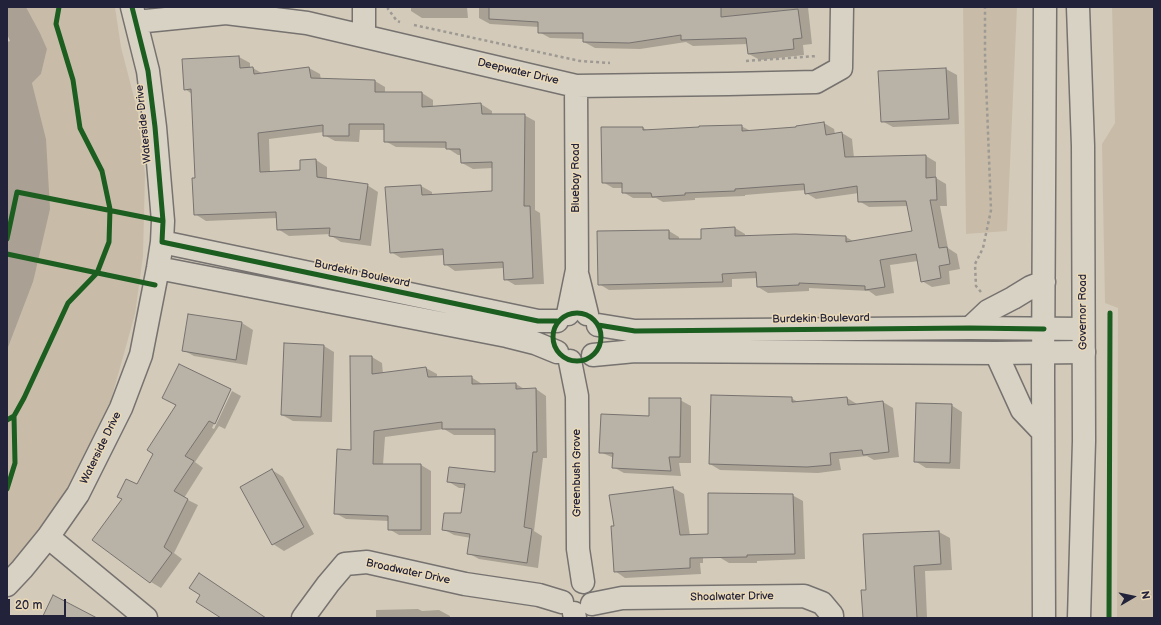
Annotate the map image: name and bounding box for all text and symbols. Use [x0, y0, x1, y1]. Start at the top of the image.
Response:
street label: Deepwater Drive [476, 56, 560, 88]
street label: Waterside Drive [133, 84, 155, 164]
street label: Bluebay Road [569, 143, 583, 213]
street label: Burdekin Boulevard [313, 257, 411, 291]
street label: Governor Road [1076, 274, 1090, 350]
street label: Burdekin Boulevard [772, 312, 870, 326]
street label: Waterside Drive [78, 410, 124, 486]
street label: Greenbush Grove [570, 429, 584, 517]
street label: Broadwater Drive [365, 557, 451, 587]
north arrow [1113, 577, 1153, 617]
street label: Shoalwater Drive [690, 590, 774, 604]
text: N [1138, 590, 1152, 600]
scale bar [10, 591, 68, 617]
text: 20 m [15, 598, 42, 613]

